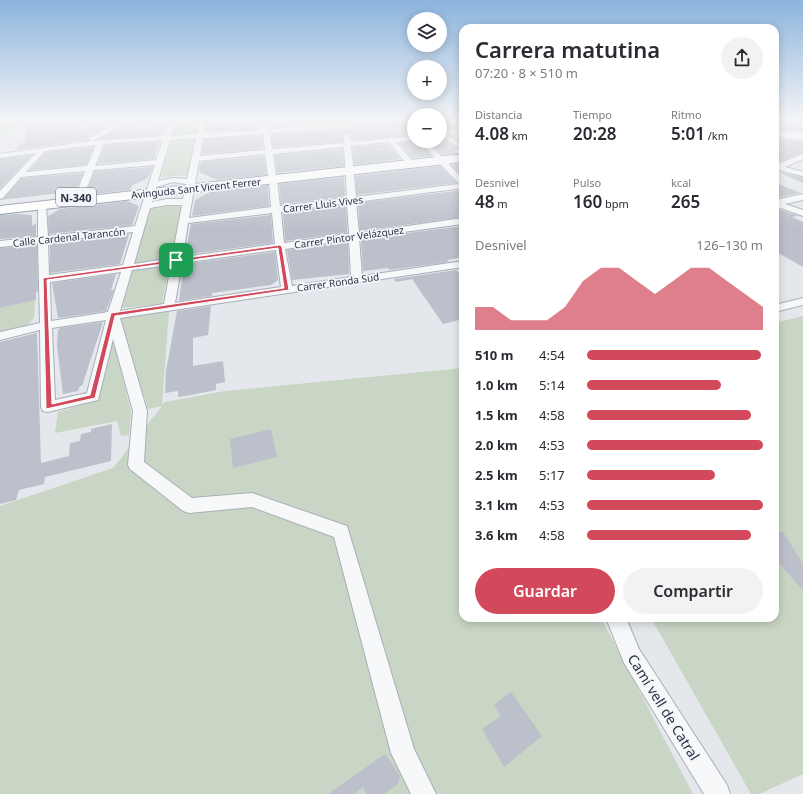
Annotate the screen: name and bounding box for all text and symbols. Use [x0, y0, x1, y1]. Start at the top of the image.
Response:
map controls [407, 12, 447, 148]
button: layers [407, 12, 447, 52]
text: Carrera matutina [475, 34, 660, 64]
button: share [721, 37, 763, 79]
button: + [407, 60, 447, 100]
text: 07:20 · 8 × 510 m [475, 64, 578, 82]
text: Distancia [475, 107, 522, 122]
text: Tiempo [573, 107, 612, 122]
text: Ritmo [671, 107, 702, 122]
button: − [407, 108, 447, 148]
text: 4.08 [475, 122, 509, 145]
text: 20:28 [573, 122, 617, 145]
text: 5:01 [671, 122, 705, 145]
text: km [509, 128, 528, 143]
text: /km [705, 128, 728, 143]
street label: Avinguda Sant Vicent Ferrer [130, 174, 262, 202]
text: Desnivel [475, 175, 519, 190]
text: Pulso [573, 175, 601, 190]
text: kcal [671, 175, 691, 190]
road number: N-340 [56, 188, 96, 206]
text: 48 [475, 190, 494, 213]
text: 160 [573, 190, 602, 213]
text: 265 [671, 190, 700, 213]
street label: Carrer Lluis Vives [282, 192, 364, 216]
text: m [494, 196, 508, 211]
text: bpm [602, 196, 629, 211]
street label: Carrer Pintor Velázquez [293, 222, 405, 252]
street label: Calle Cardenal Tarancón [12, 224, 126, 250]
text: Desnivel [475, 236, 527, 254]
text: 126–130 m [696, 236, 763, 254]
pin [159, 243, 193, 277]
icon: arrive [165, 249, 187, 271]
street label: Carrer Ronda Sud [296, 269, 380, 295]
text: 510 m [475, 346, 513, 364]
text: 4:54 [539, 346, 565, 364]
text: 1.0 km [475, 376, 518, 394]
text: 5:14 [539, 376, 565, 394]
text: 1.5 km [475, 406, 518, 424]
text: 4:58 [539, 406, 565, 424]
text: 2.0 km [475, 436, 518, 454]
text: 4:53 [539, 436, 565, 454]
text: 2.5 km [475, 466, 518, 484]
text: 5:17 [539, 466, 565, 484]
text: 3.1 km [475, 496, 518, 514]
text: 4:53 [539, 496, 565, 514]
text: 3.6 km [475, 526, 518, 544]
text: 4:58 [539, 526, 565, 544]
button: Guardar [475, 568, 615, 614]
button: Compartir [623, 568, 763, 614]
street label: Camí vell de Catral [624, 650, 704, 764]

